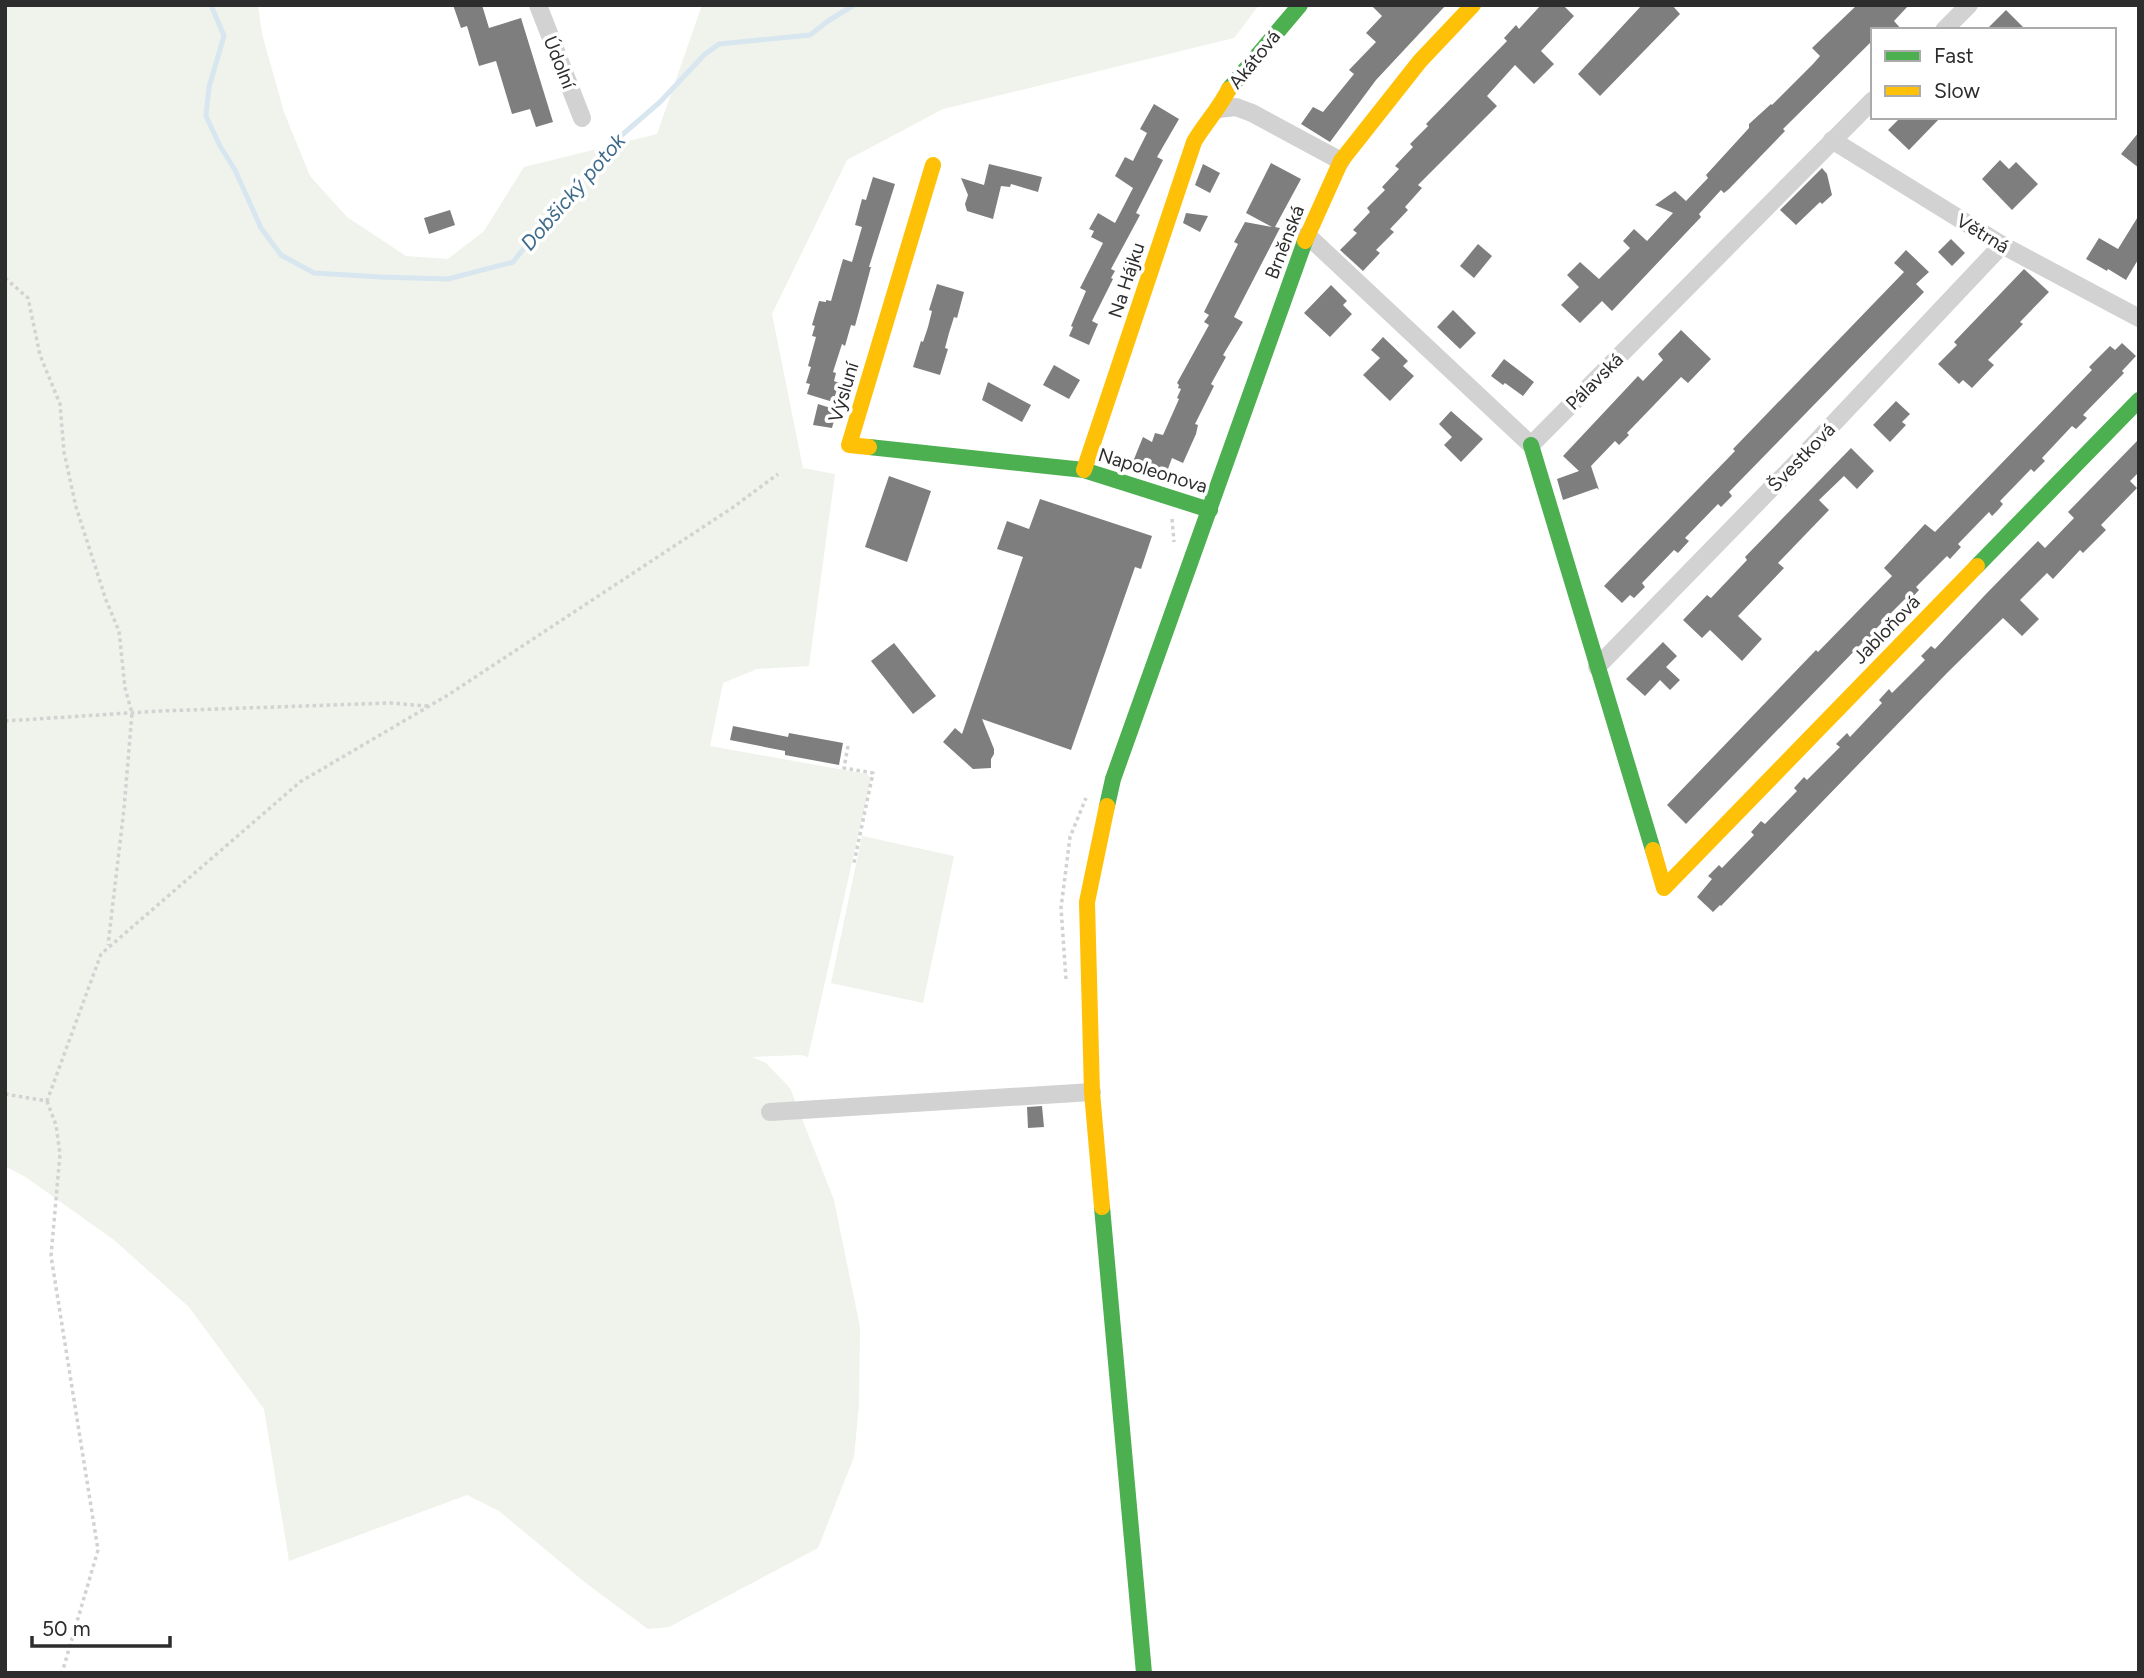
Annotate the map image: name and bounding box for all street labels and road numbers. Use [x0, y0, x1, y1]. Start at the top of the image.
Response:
street label: Akátová [1224, 25, 1285, 93]
street label: Údolní [539, 32, 581, 93]
street label: Brněnská [1260, 202, 1309, 282]
street label: Větrná [1952, 209, 2013, 258]
street label: Na Hájku [1103, 240, 1149, 321]
street label: Pálavská [1561, 348, 1628, 415]
street label: Výsluní [823, 358, 864, 425]
street label: Švestková [1763, 418, 1840, 497]
street label: Napoleonova [1095, 443, 1210, 498]
street label: Jabloňová [1848, 590, 1925, 668]

